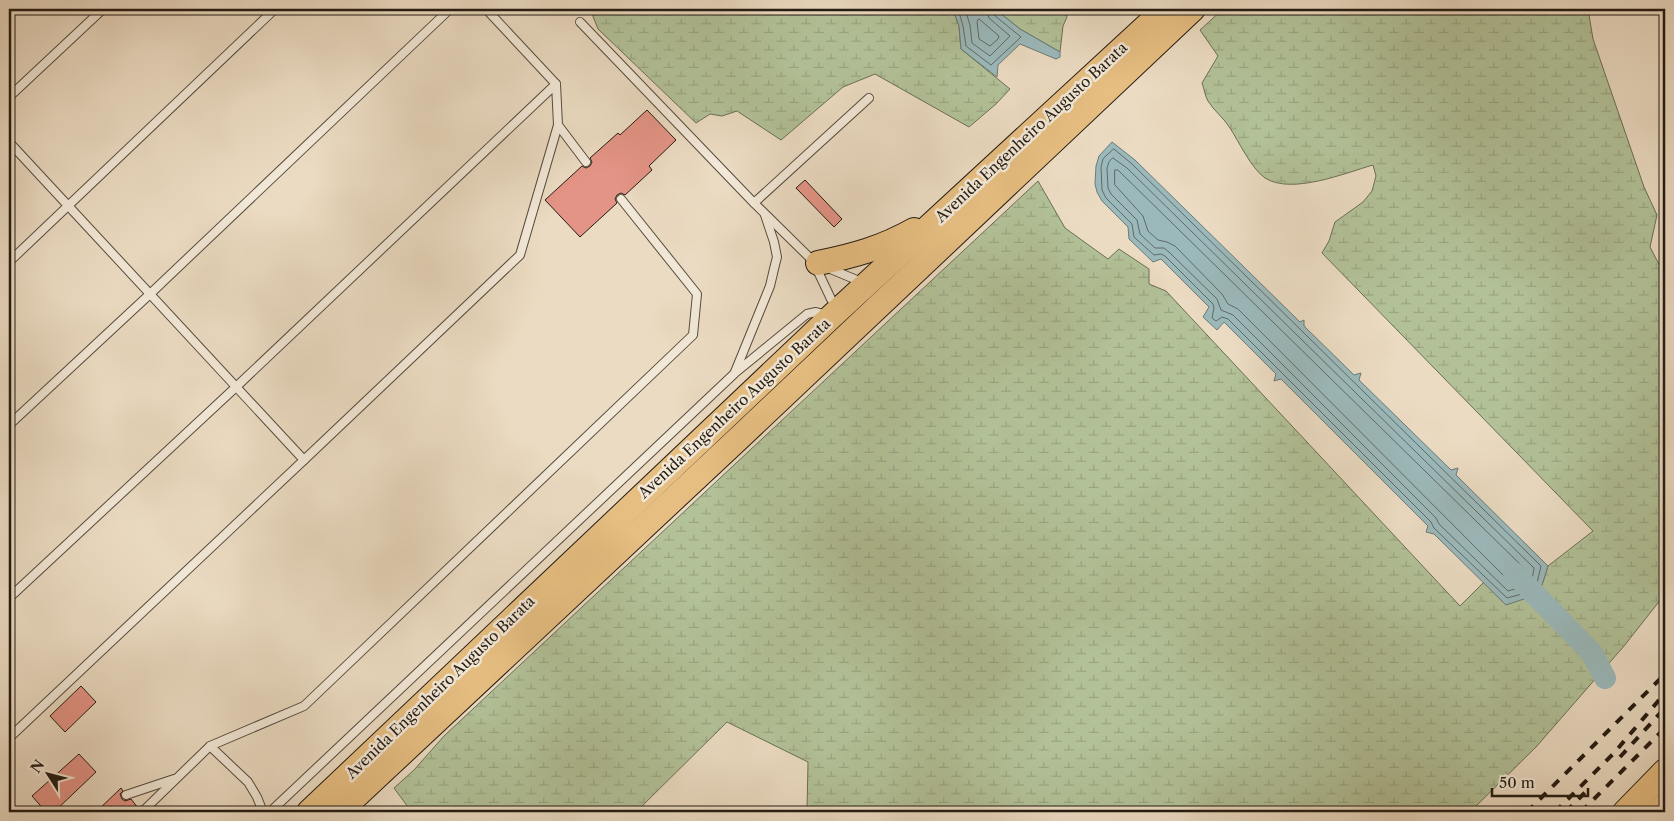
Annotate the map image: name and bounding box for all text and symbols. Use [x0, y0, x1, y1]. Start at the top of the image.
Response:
street label: Avenida Engenheiro Augusto Barata [930, 38, 1131, 227]
street label: Avenida Engenheiro Augusto Barata [633, 314, 834, 503]
street label: Avenida Engenheiro Augusto Barata [341, 591, 539, 783]
north arrow [22, 748, 72, 798]
text: N [27, 756, 48, 777]
scale bar [1492, 766, 1588, 798]
text: 50 m [1499, 773, 1535, 792]

